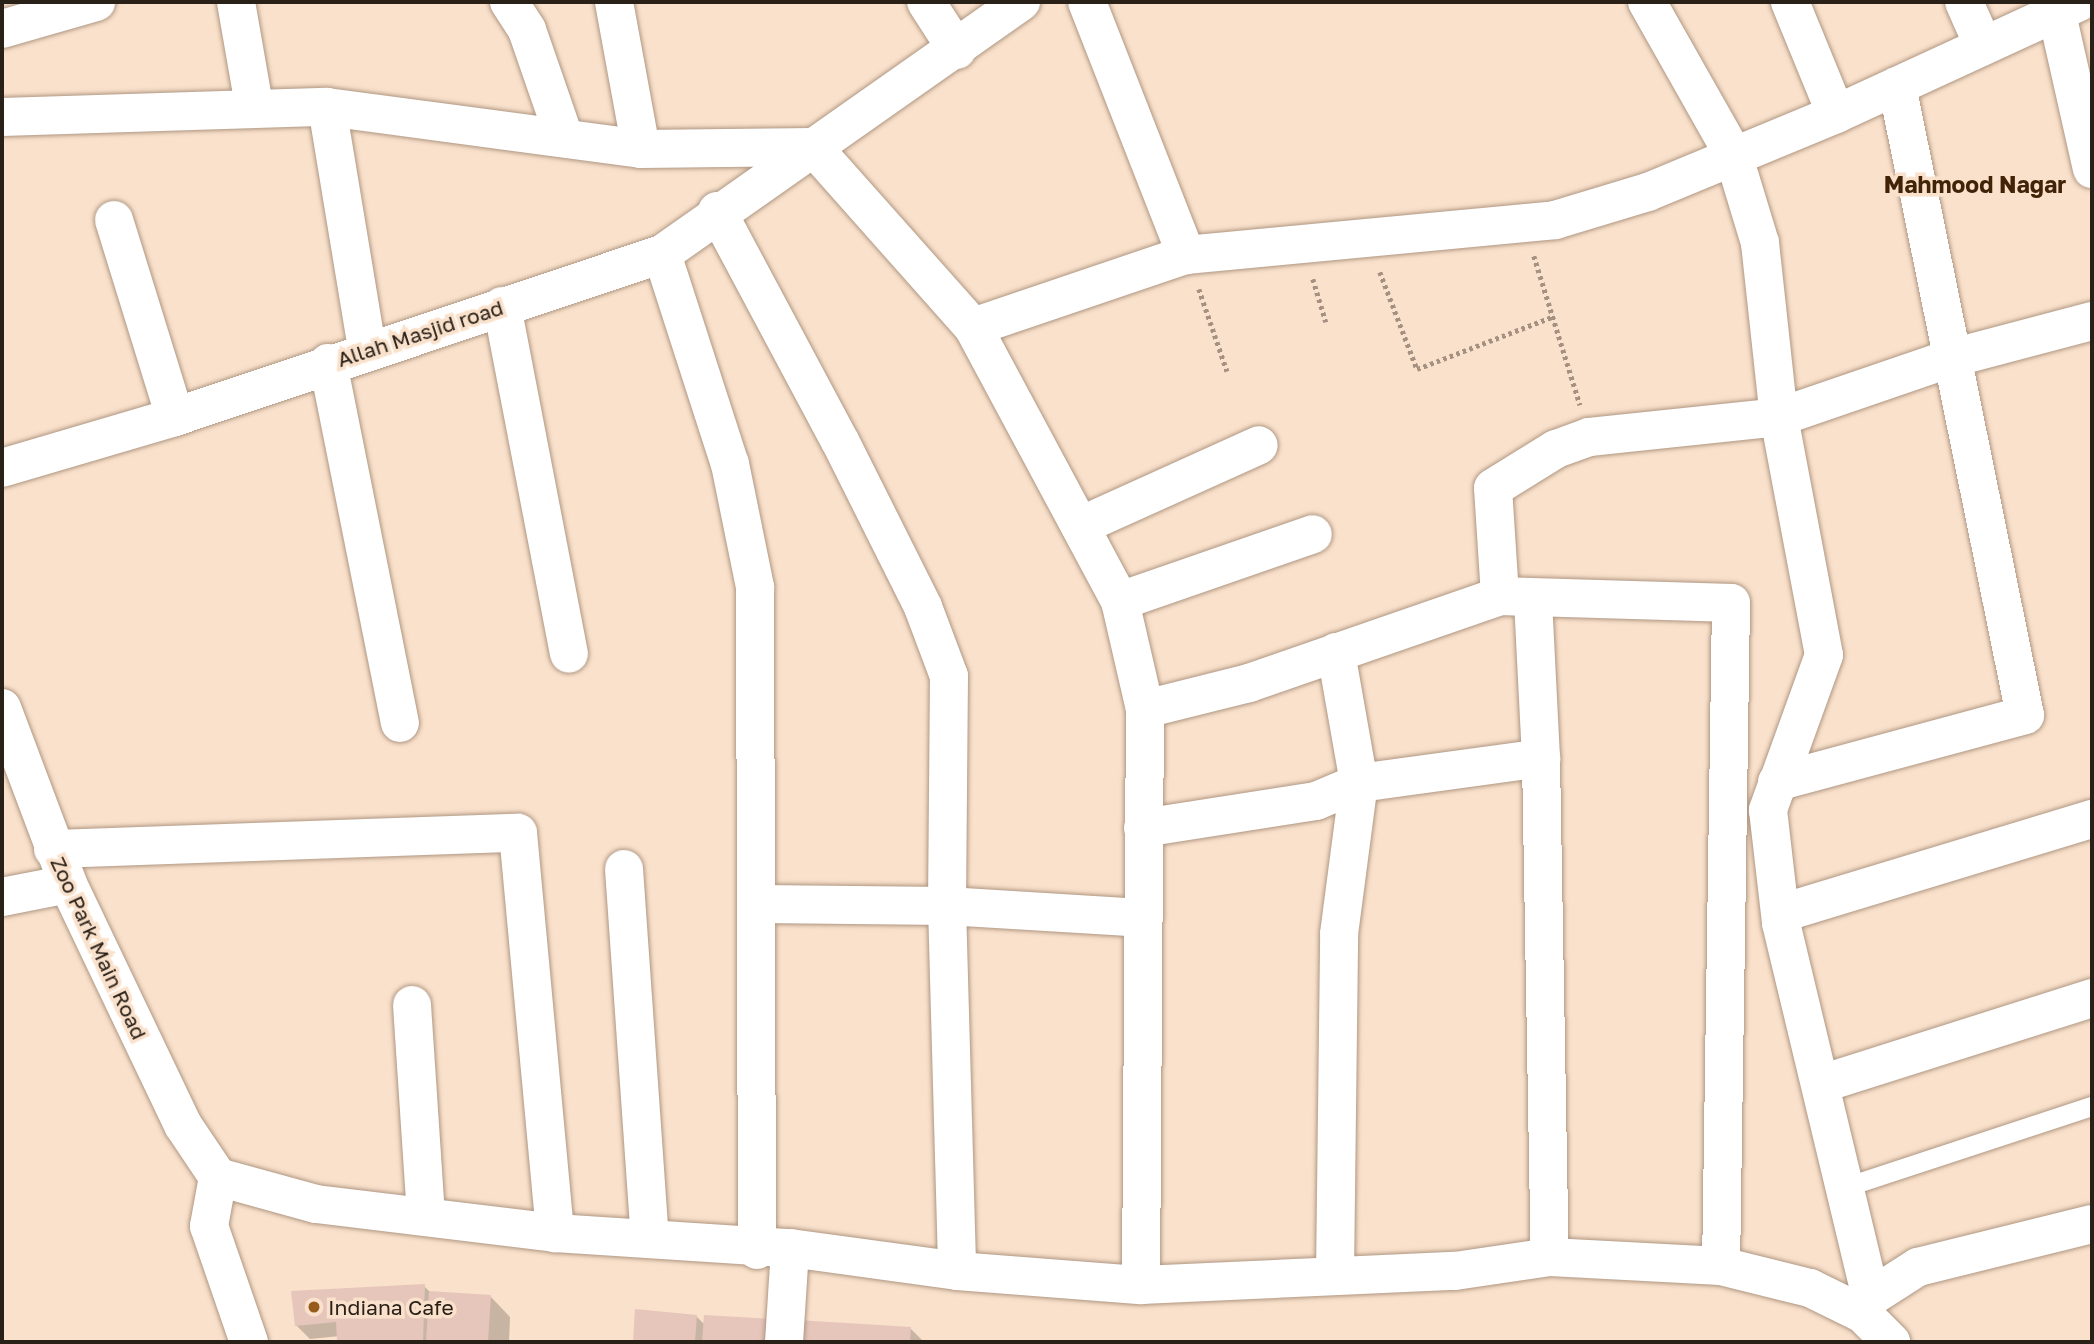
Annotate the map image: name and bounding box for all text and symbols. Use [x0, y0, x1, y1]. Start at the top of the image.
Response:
district label: Mahmood Nagar [1884, 170, 2066, 198]
street label: Allah Masjid road [334, 294, 506, 372]
street label: Zoo Park Main Road [46, 853, 152, 1043]
place label: Indiana Cafe [328, 1294, 454, 1320]
marker: Indiana Cafe [306, 1299, 322, 1315]

